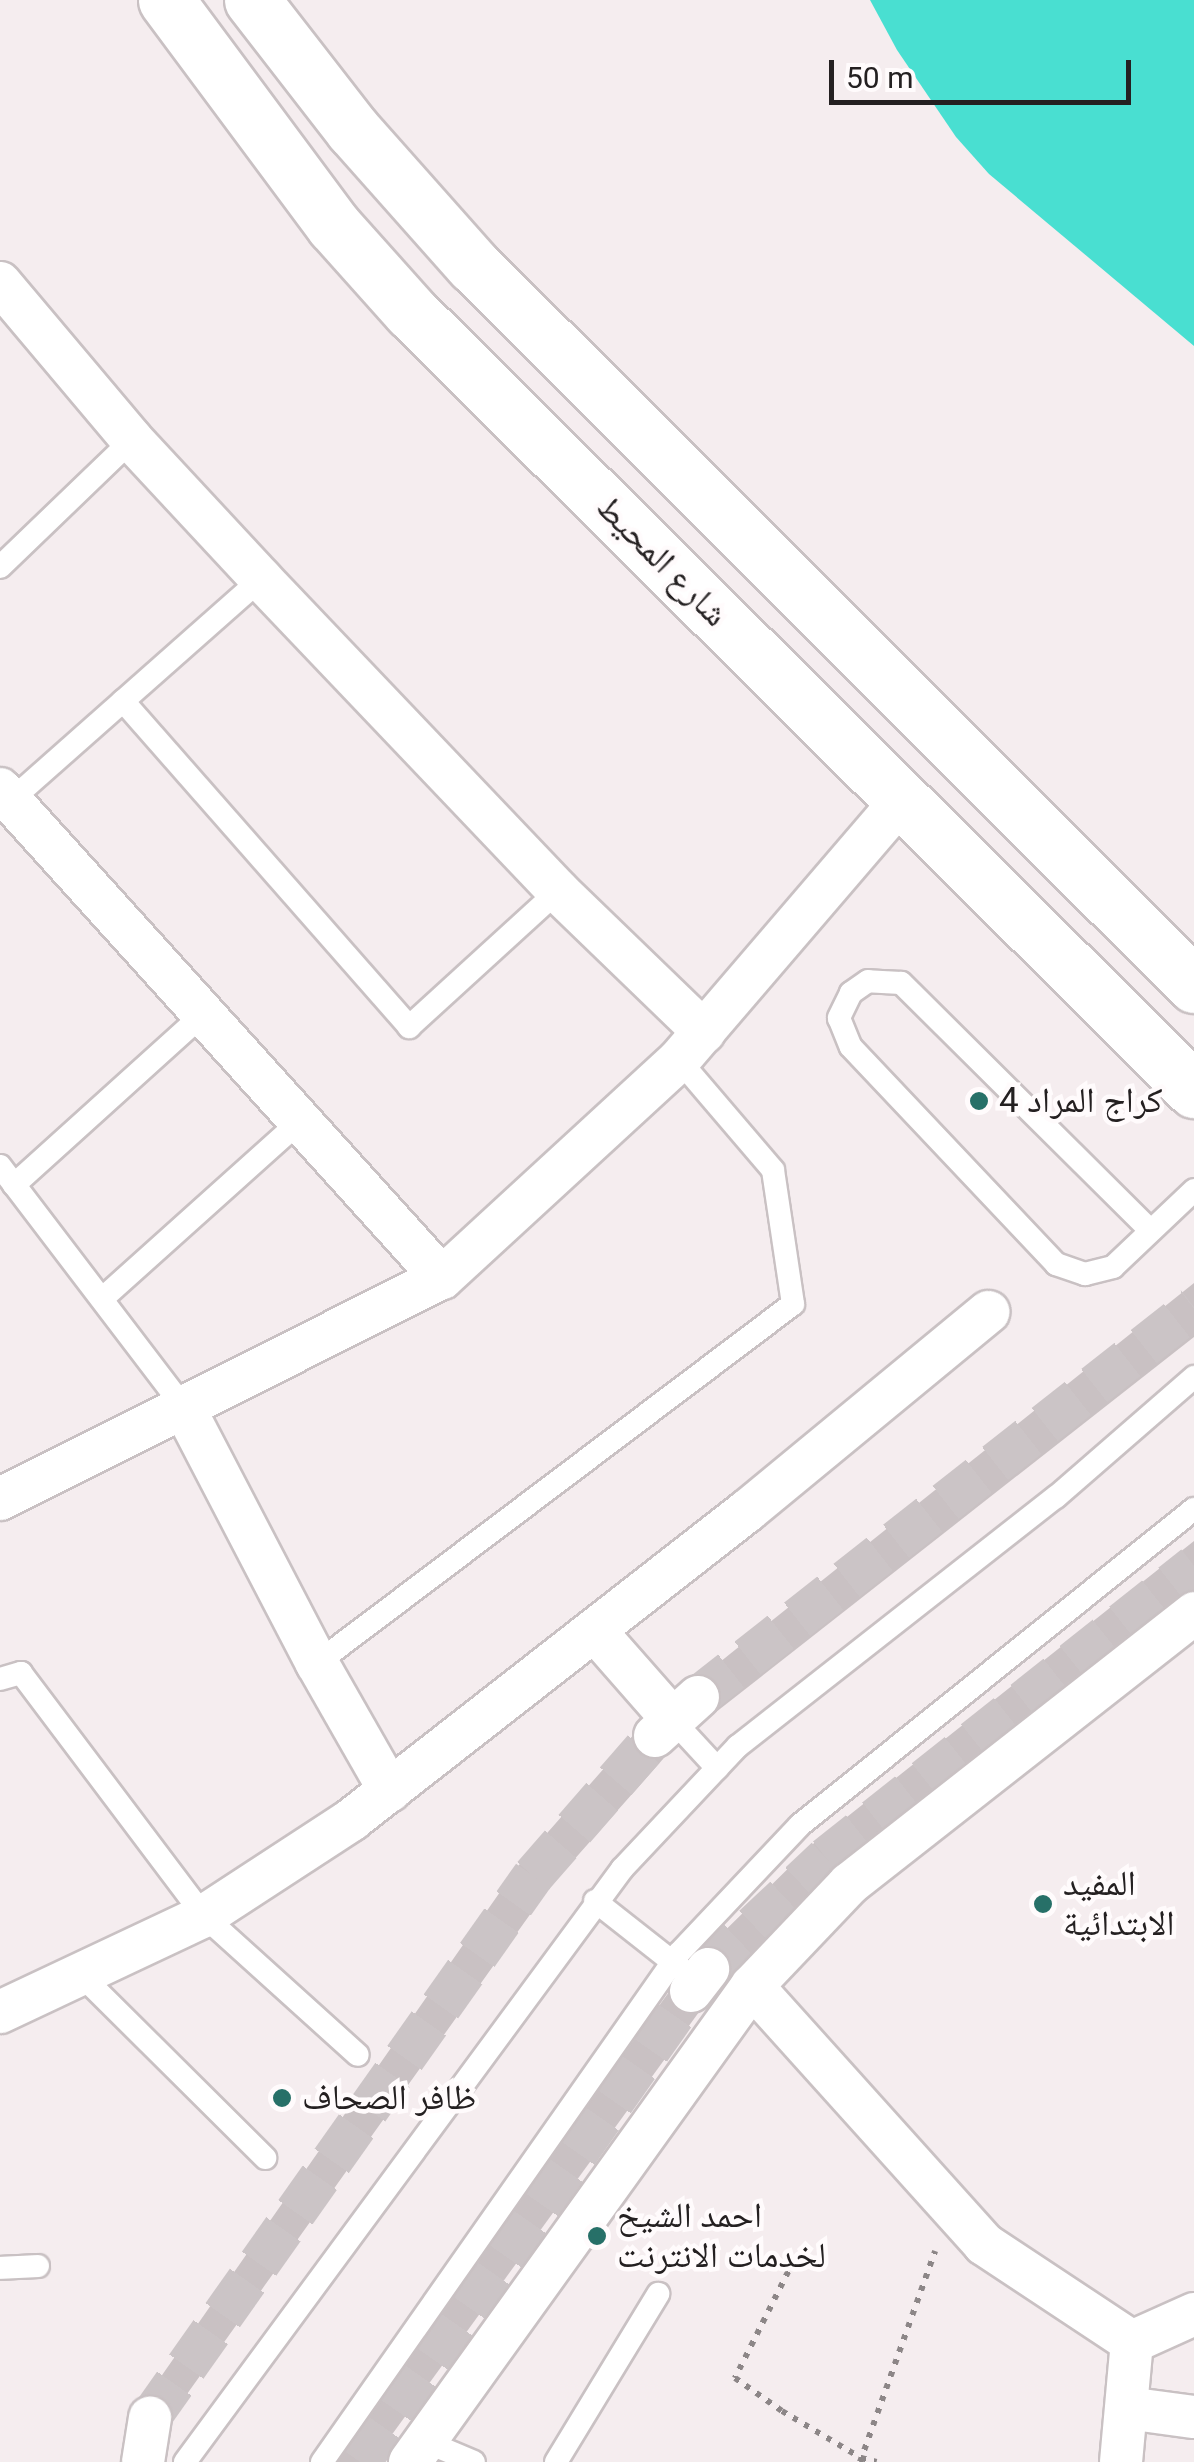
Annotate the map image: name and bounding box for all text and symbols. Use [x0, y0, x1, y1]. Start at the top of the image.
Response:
scale bar [834, 40, 1136, 102]
text: 50 m [846, 60, 913, 95]
street label: شارع المحيط [588, 487, 736, 635]
place label: كراج المراد 4 [999, 1080, 1162, 1122]
marker: كراج المراد 4 [968, 1090, 990, 1112]
place label: المفيد الابتدائية [1063, 1863, 1175, 1945]
marker: المفيد الابتدائية [1032, 1893, 1054, 1915]
place label: ظافر الصحاف [302, 2077, 476, 2119]
marker: ظافر الصحاف [271, 2087, 293, 2109]
place label: احمد الشيخ لخدمات الانترنت [617, 2195, 826, 2277]
marker: احمد الشيخ لخدمات الانترنت [586, 2225, 608, 2247]

